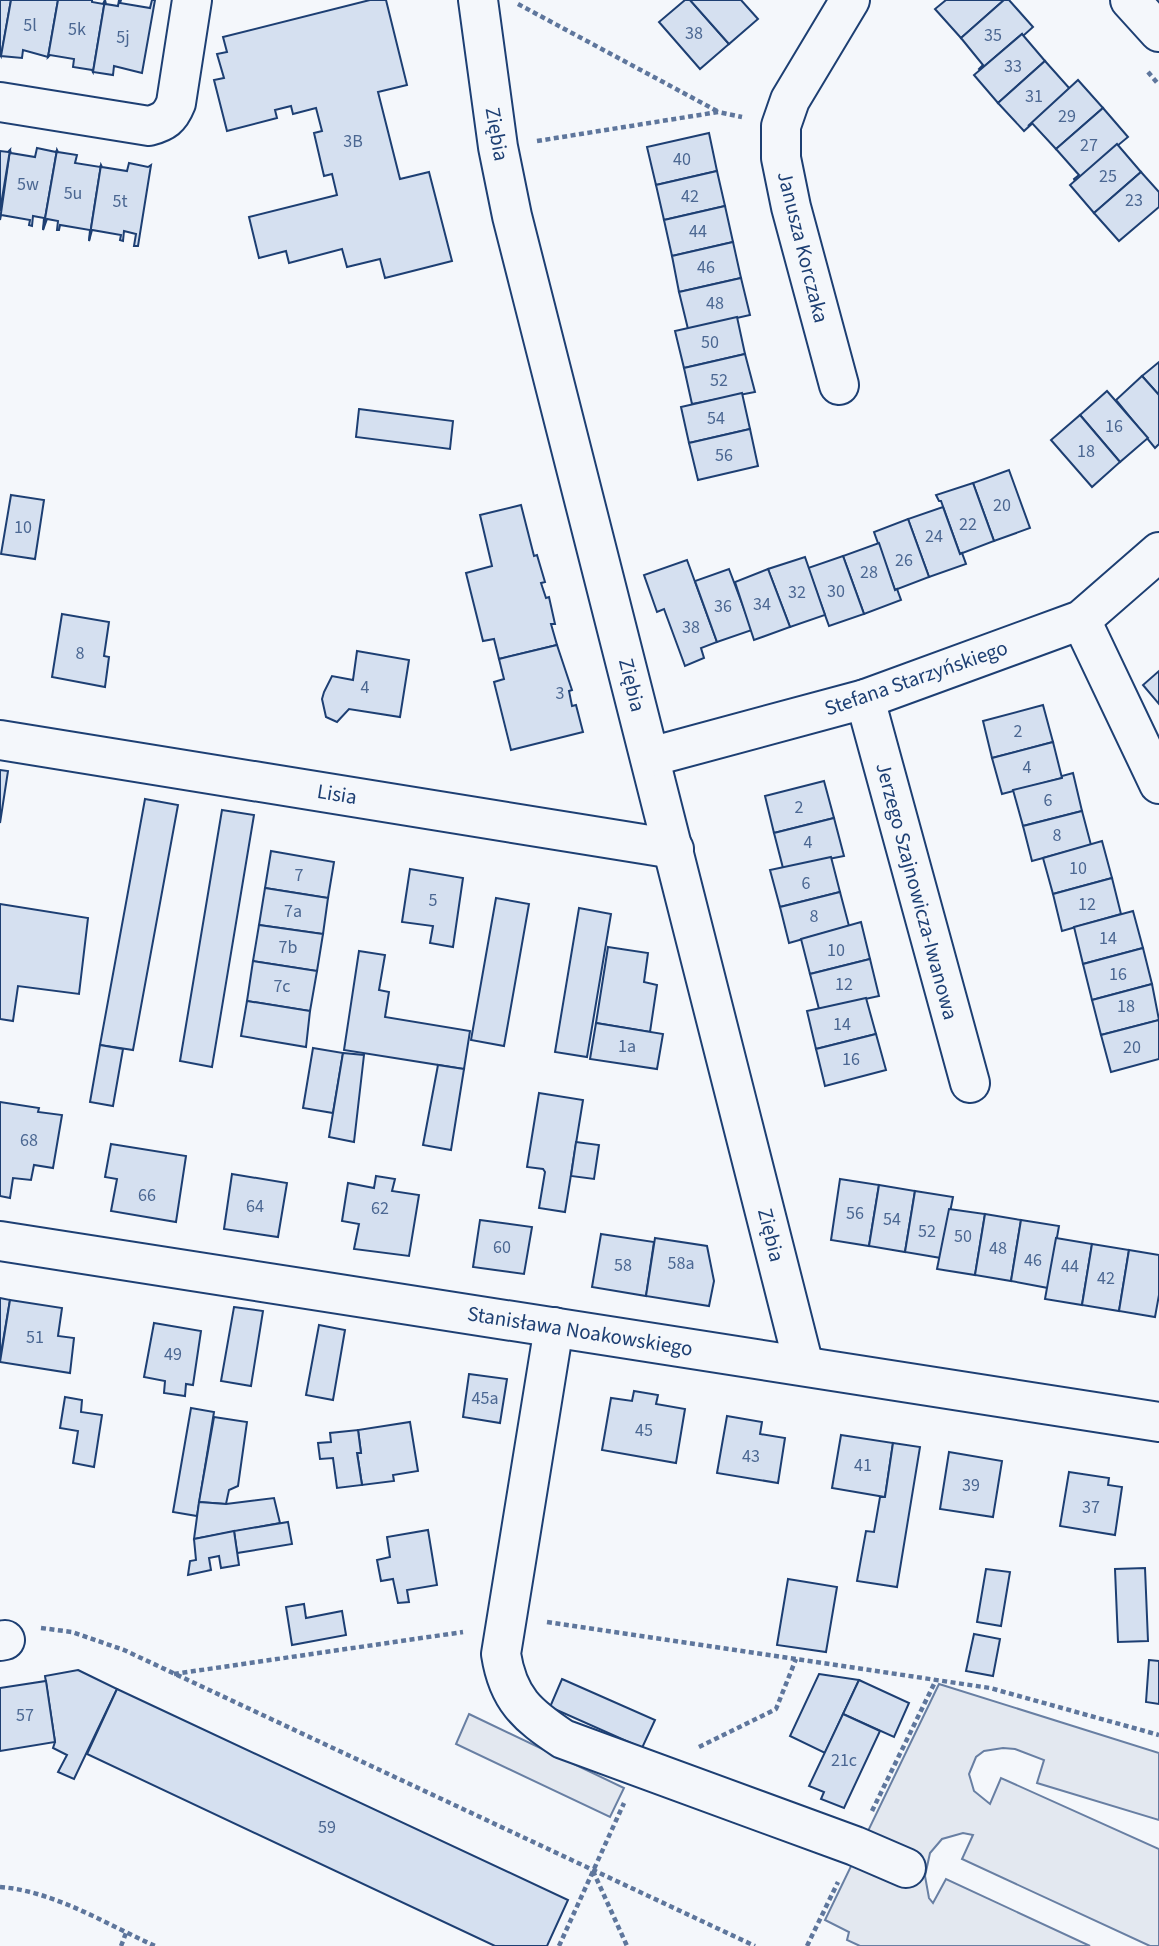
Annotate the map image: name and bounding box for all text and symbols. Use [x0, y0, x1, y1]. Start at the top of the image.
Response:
house number: 5l [23, 13, 37, 38]
house number: 5k [68, 17, 86, 42]
house number: 38 [685, 21, 703, 46]
house number: 35 [984, 23, 1002, 48]
house number: 5j [116, 25, 130, 50]
house number: 33 [1004, 54, 1022, 79]
house number: 31 [1025, 84, 1043, 109]
house number: 29 [1058, 104, 1076, 129]
street label: Ziębia [478, 105, 516, 163]
house number: 3B [343, 129, 363, 154]
house number: 27 [1080, 133, 1098, 158]
house number: 40 [673, 147, 691, 172]
house number: 25 [1099, 164, 1117, 189]
street label: Janusza Korczaka [770, 168, 836, 326]
house number: 5w [17, 172, 39, 197]
house number: 5u [64, 181, 82, 206]
house number: 42 [681, 184, 699, 209]
house number: 23 [1125, 188, 1143, 213]
house number: 5t [112, 189, 128, 214]
house number: 44 [689, 219, 707, 244]
house number: 46 [697, 255, 715, 280]
house number: 48 [706, 291, 724, 316]
house number: 50 [701, 330, 719, 355]
house number: 52 [710, 368, 728, 393]
house number: 54 [707, 406, 725, 431]
house number: 16 [1105, 414, 1123, 439]
house number: 18 [1077, 439, 1095, 464]
house number: 56 [715, 443, 733, 468]
house number: 20 [993, 493, 1011, 518]
house number: 22 [959, 512, 977, 537]
house number: 10 [14, 515, 32, 540]
house number: 24 [925, 524, 943, 549]
house number: 26 [895, 548, 913, 573]
house number: 28 [860, 560, 878, 585]
house number: 30 [827, 579, 845, 604]
house number: 32 [788, 580, 806, 605]
house number: 34 [753, 592, 771, 617]
house number: 36 [714, 594, 732, 619]
house number: 38 [682, 615, 700, 640]
street label: Stefana Starzyńskiego [820, 633, 1012, 723]
house number: 8 [76, 641, 85, 666]
street label: Ziębia [611, 655, 653, 715]
house number: 4 [361, 675, 370, 700]
house number: 3 [556, 681, 565, 706]
house number: 2 [1014, 719, 1023, 744]
house number: 4 [1023, 755, 1032, 780]
street label: Jerzego Szajnowicza-Iwanowa [868, 759, 966, 1023]
street label: Lisia [315, 776, 359, 812]
house number: 6 [1044, 788, 1053, 813]
house number: 2 [795, 795, 804, 820]
house number: 8 [1053, 823, 1062, 848]
house number: 4 [804, 830, 813, 855]
house number: 10 [1069, 856, 1087, 881]
house number: 7 [295, 863, 304, 888]
house number: 6 [802, 871, 811, 896]
house number: 5 [429, 888, 438, 913]
house number: 12 [1078, 892, 1096, 917]
house number: 7a [284, 899, 302, 924]
house number: 8 [810, 904, 819, 929]
house number: 14 [1099, 926, 1117, 951]
house number: 7b [279, 935, 297, 960]
house number: 10 [827, 938, 845, 963]
house number: 16 [1109, 962, 1127, 987]
house number: 12 [835, 972, 853, 997]
house number: 7c [273, 974, 291, 999]
house number: 18 [1117, 994, 1135, 1019]
house number: 14 [833, 1012, 851, 1037]
house number: 1a [618, 1034, 636, 1059]
house number: 20 [1123, 1035, 1141, 1060]
house number: 16 [842, 1047, 860, 1072]
house number: 68 [20, 1128, 38, 1153]
house number: 66 [138, 1183, 156, 1208]
house number: 64 [246, 1194, 264, 1219]
house number: 62 [371, 1196, 389, 1221]
house number: 56 [846, 1201, 864, 1226]
street label: Ziębia [750, 1205, 792, 1265]
house number: 54 [883, 1207, 901, 1232]
house number: 52 [918, 1219, 936, 1244]
house number: 50 [954, 1224, 972, 1249]
house number: 60 [493, 1235, 511, 1260]
house number: 48 [989, 1236, 1007, 1261]
house number: 46 [1024, 1248, 1042, 1273]
house number: 58a [668, 1251, 694, 1276]
house number: 58 [614, 1253, 632, 1278]
house number: 44 [1061, 1254, 1079, 1279]
house number: 42 [1097, 1266, 1115, 1291]
street label: Stanisława Noakowskiego [465, 1298, 695, 1364]
house number: 51 [26, 1325, 44, 1350]
house number: 49 [164, 1342, 182, 1367]
house number: 45a [472, 1386, 498, 1411]
house number: 45 [635, 1418, 653, 1443]
house number: 43 [742, 1444, 760, 1469]
house number: 41 [854, 1453, 872, 1478]
house number: 39 [962, 1473, 980, 1498]
house number: 37 [1082, 1495, 1100, 1520]
house number: 57 [16, 1703, 34, 1728]
house number: 21c [831, 1748, 857, 1773]
house number: 59 [318, 1815, 336, 1840]

